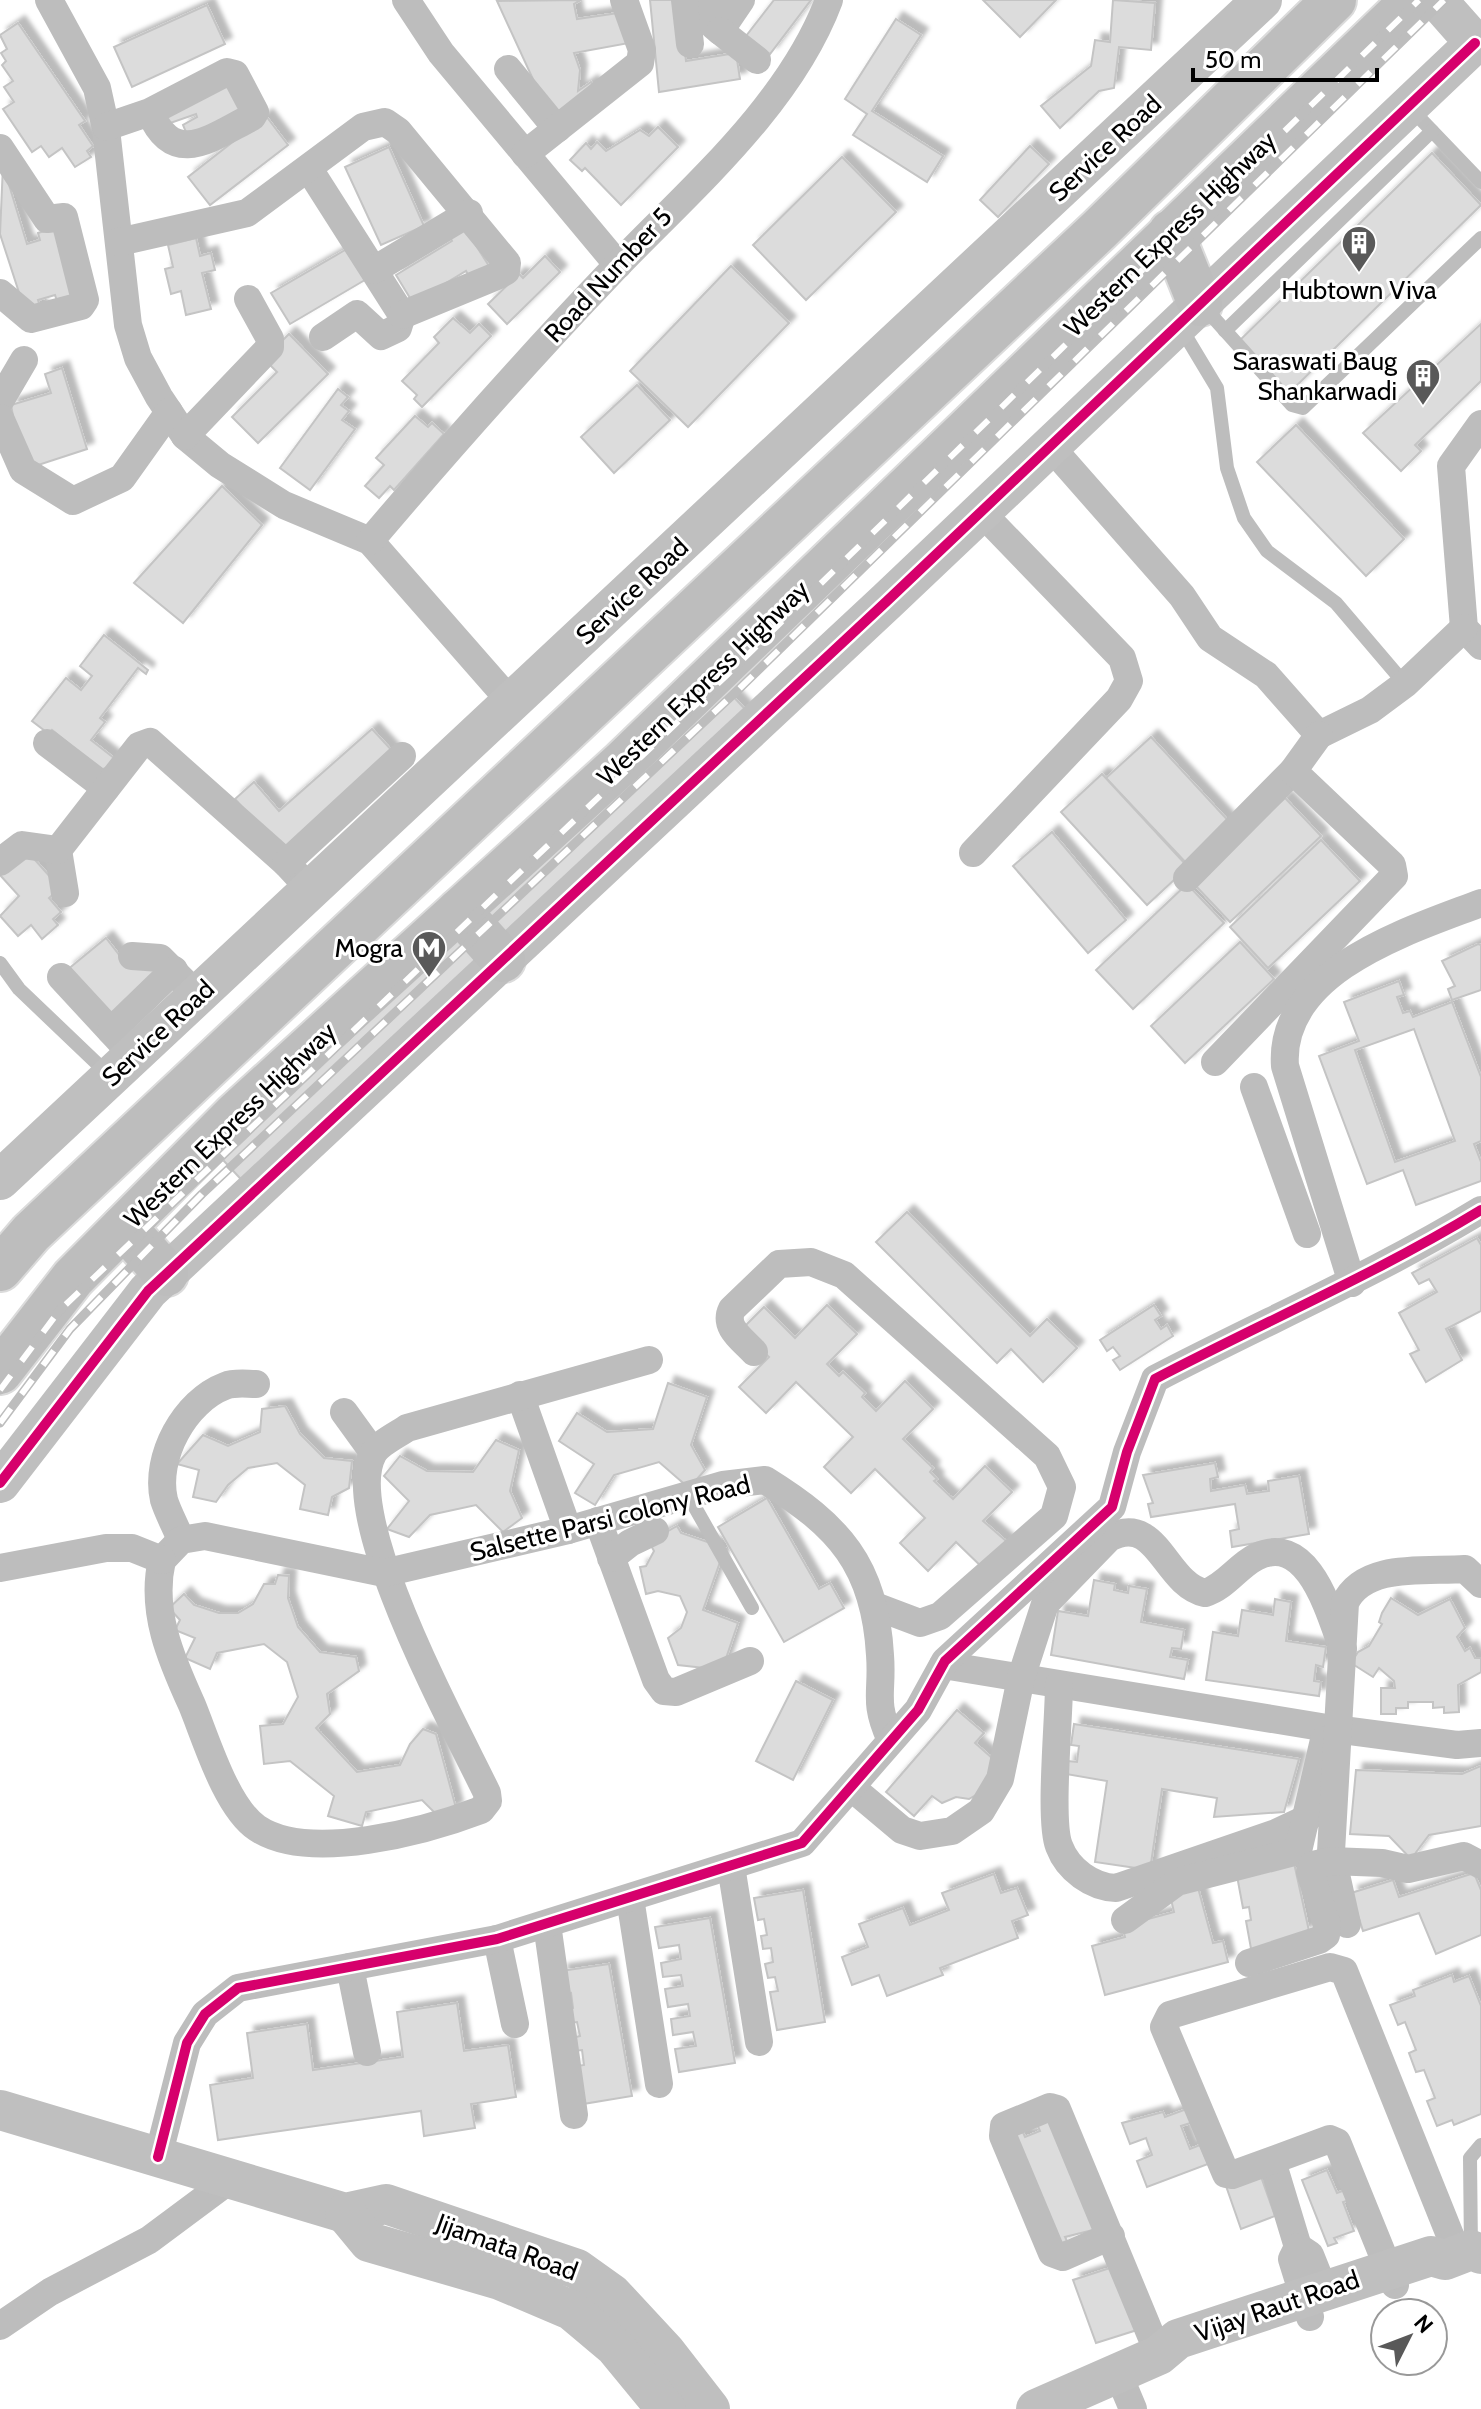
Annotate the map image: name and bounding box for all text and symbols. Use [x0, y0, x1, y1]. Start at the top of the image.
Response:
scale bar [1193, 32, 1377, 82]
text: 50 m [1205, 45, 1261, 74]
street label: Service Road [1042, 88, 1168, 208]
street label: Western Express Highway [1057, 124, 1283, 344]
street label: Road Number 5 [537, 201, 679, 349]
building icon: Hubtown Viva [1340, 224, 1378, 274]
place label: Hubtown Viva [1281, 274, 1437, 306]
place label: Saraswati Baug Shankarwadi [1232, 345, 1398, 407]
building icon: Saraswati Baug Shankarwadi [1404, 357, 1442, 407]
street label: Service Road [569, 531, 695, 651]
street label: Western Express Highway [590, 573, 816, 793]
metro station icon: Mogra [410, 929, 448, 979]
place label: Mogra [334, 932, 404, 964]
street label: Service Road [95, 973, 221, 1093]
street label: Western Express Highway [117, 1015, 343, 1235]
street label: Salsette Parsi colony Road [467, 1468, 753, 1568]
street label: Jijamata Road [431, 2206, 582, 2287]
street label: Vijay Raut Road [1191, 2263, 1363, 2349]
north arrow [1369, 2297, 1449, 2377]
text: N [1408, 2309, 1439, 2339]

